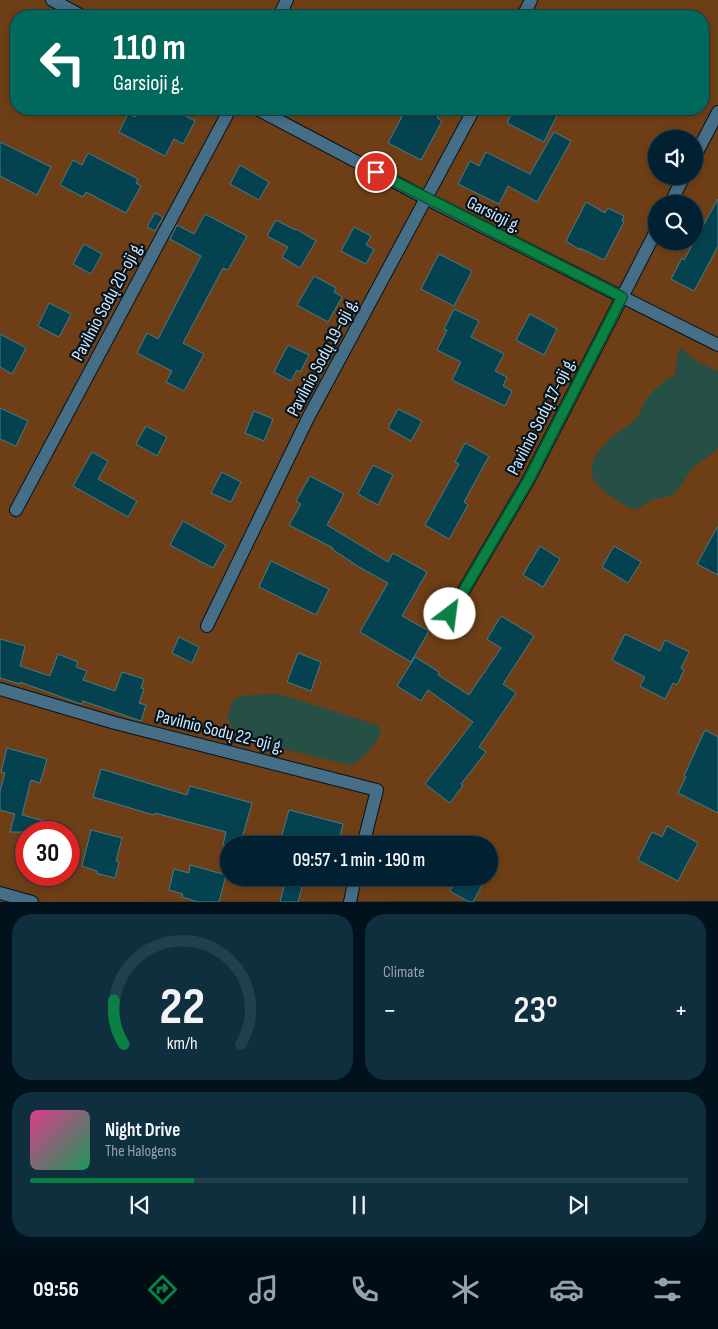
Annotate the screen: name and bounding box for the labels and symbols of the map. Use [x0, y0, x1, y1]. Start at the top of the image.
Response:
pin [355, 151, 397, 193]
street label: Garsioji g. [463, 192, 524, 237]
street label: Pavilnio Sodų 20-oji g. [67, 238, 148, 364]
street label: Pavilnio Sodų 19-oji g. [283, 295, 362, 420]
street label: Pavilnio Sodų 17-oji g. [503, 354, 580, 478]
position arrow [423, 587, 475, 639]
street label: Pavilnio Sodų 22-oji g. [154, 705, 286, 758]
speed limit sign: 30 [15, 821, 80, 886]

